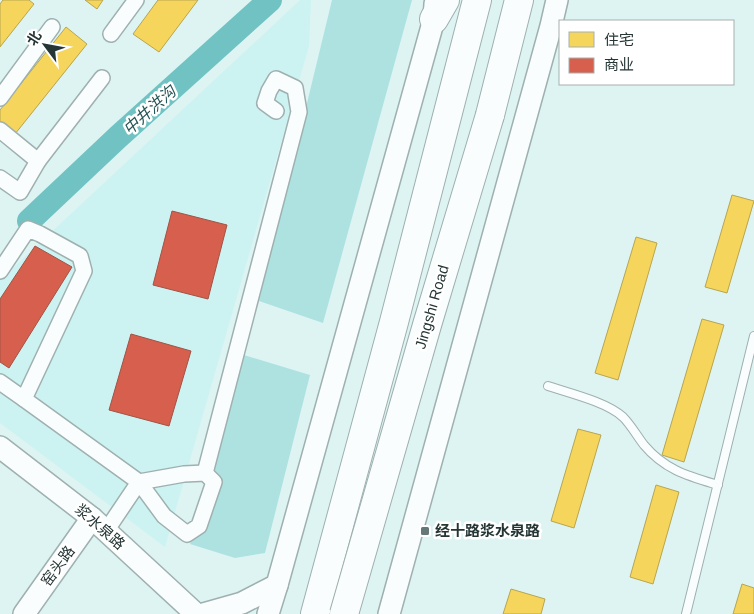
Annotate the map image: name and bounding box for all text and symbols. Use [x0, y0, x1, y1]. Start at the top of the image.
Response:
north arrow [20, 20, 70, 70]
legend [559, 20, 734, 85]
text: 北 [23, 28, 44, 48]
text: 住宅 [604, 31, 634, 48]
text: 商业 [604, 56, 634, 73]
water label: 中井洪沟 [120, 81, 180, 138]
street label: Jingshi Road [411, 263, 452, 351]
street label: 浆水泉路 [72, 501, 129, 553]
place label: 经十路浆水泉路 [435, 522, 540, 539]
marker: 经十路浆水泉路 [419, 525, 431, 537]
street label: 窑头路 [37, 543, 78, 589]

